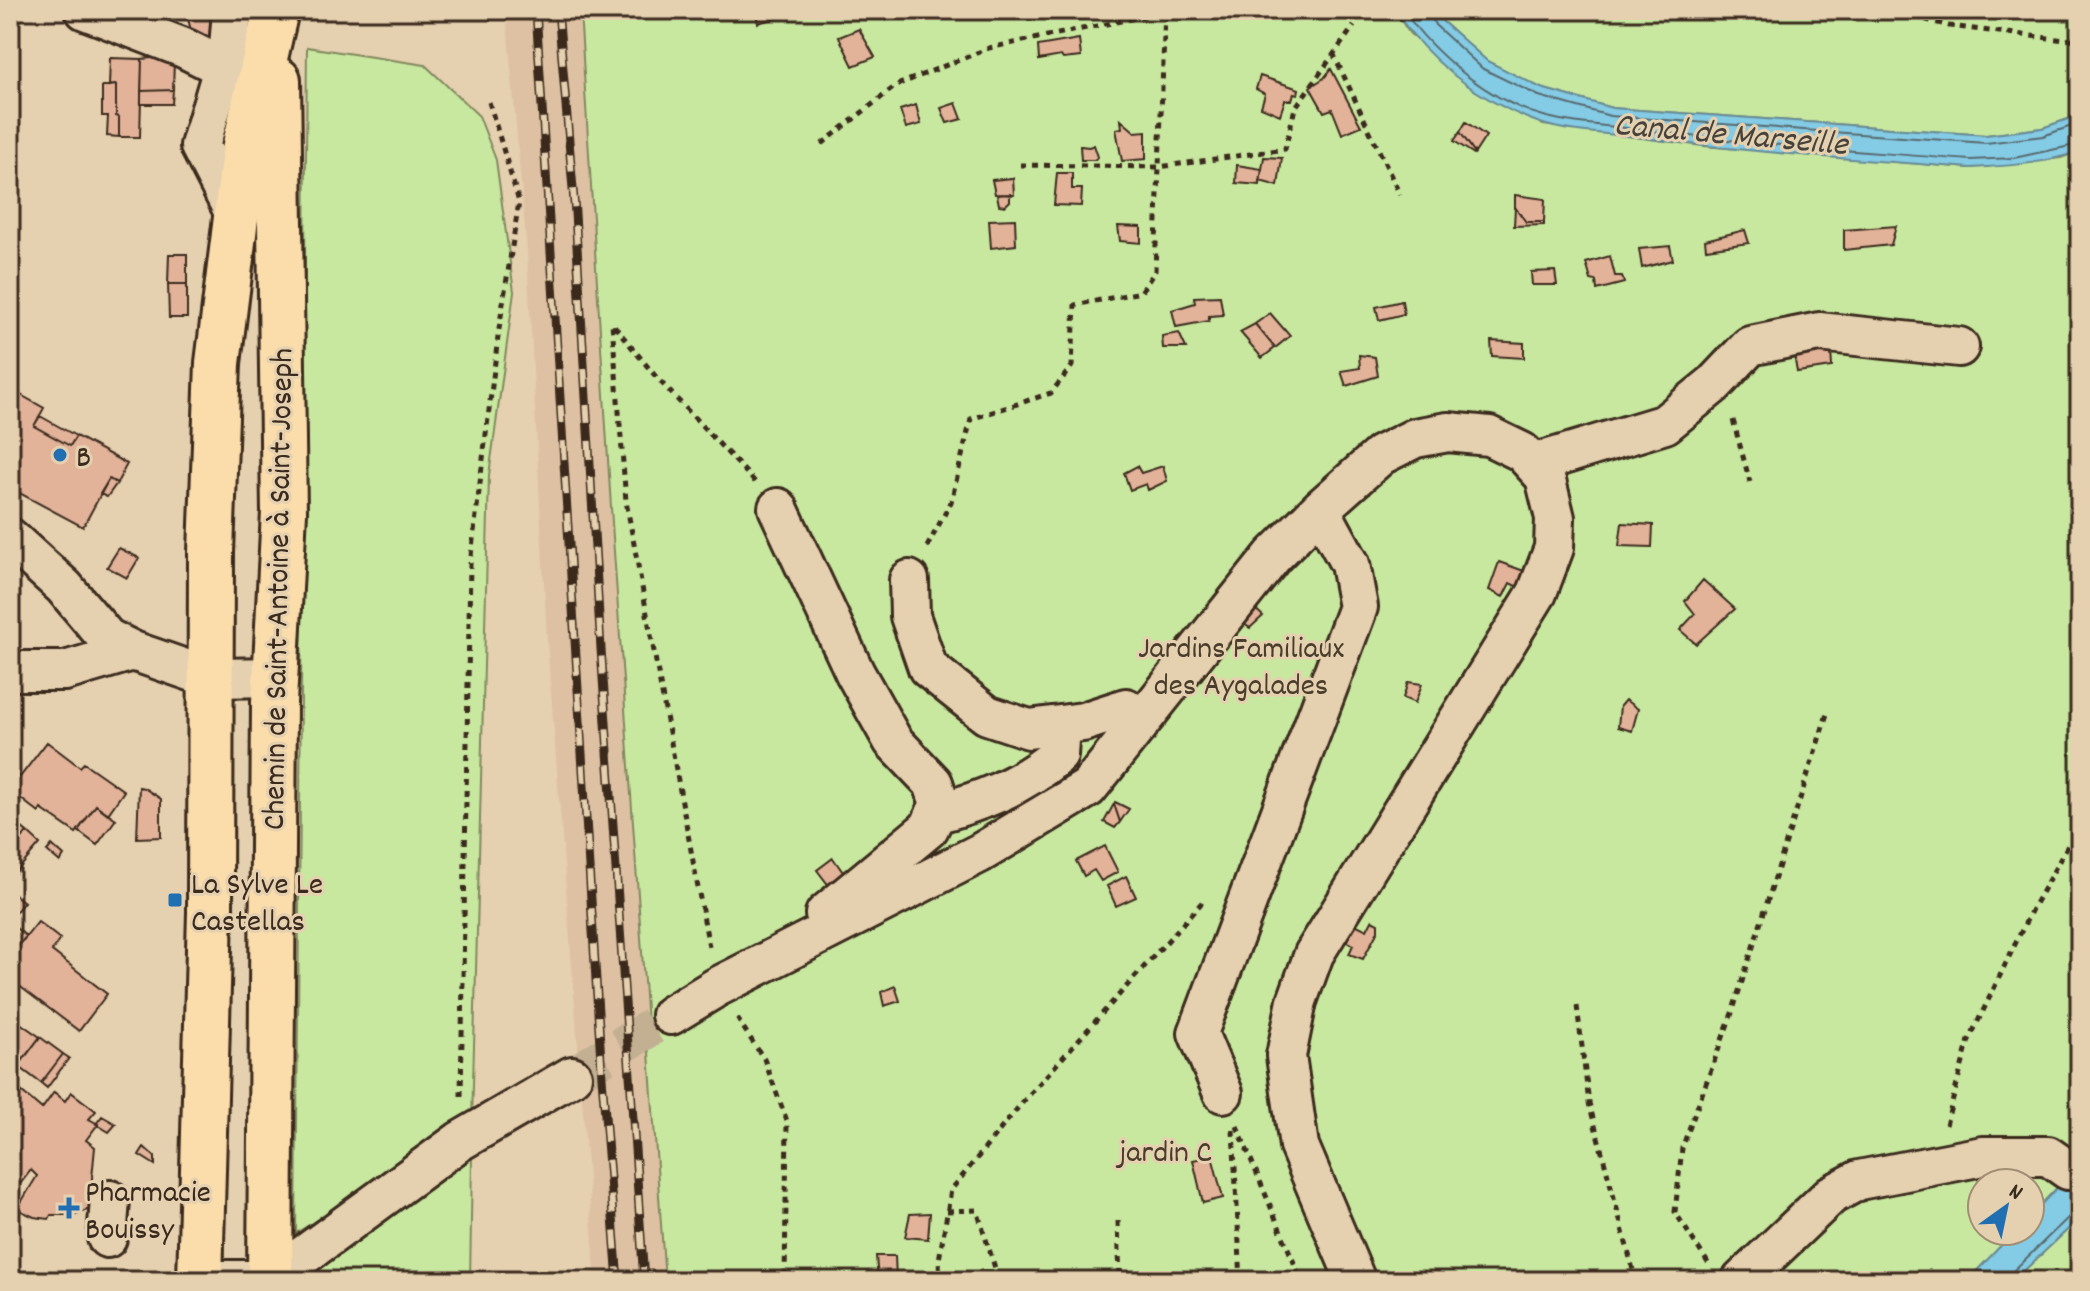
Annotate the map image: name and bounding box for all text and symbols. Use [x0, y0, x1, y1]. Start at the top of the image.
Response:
water label: Canal de Marseille [1612, 103, 1851, 172]
street label: Chemin de Saint-Antoine à Saint-Joseph [254, 348, 308, 831]
place label: B [76, 437, 91, 483]
marker: B [51, 446, 69, 464]
park label: Jardins Familiaux des Aygalades [1138, 628, 1344, 711]
place label: La Sylve Le Castellas [191, 864, 323, 947]
marker: La Sylve Le Castellas [166, 891, 184, 909]
park label: jardin C [1115, 1132, 1212, 1178]
north arrow [1966, 1167, 2046, 1247]
place label: Pharmacie Bouissy [85, 1172, 211, 1255]
text: N [2002, 1177, 2028, 1209]
marker: Pharmacie Bouissy [60, 1199, 78, 1217]

